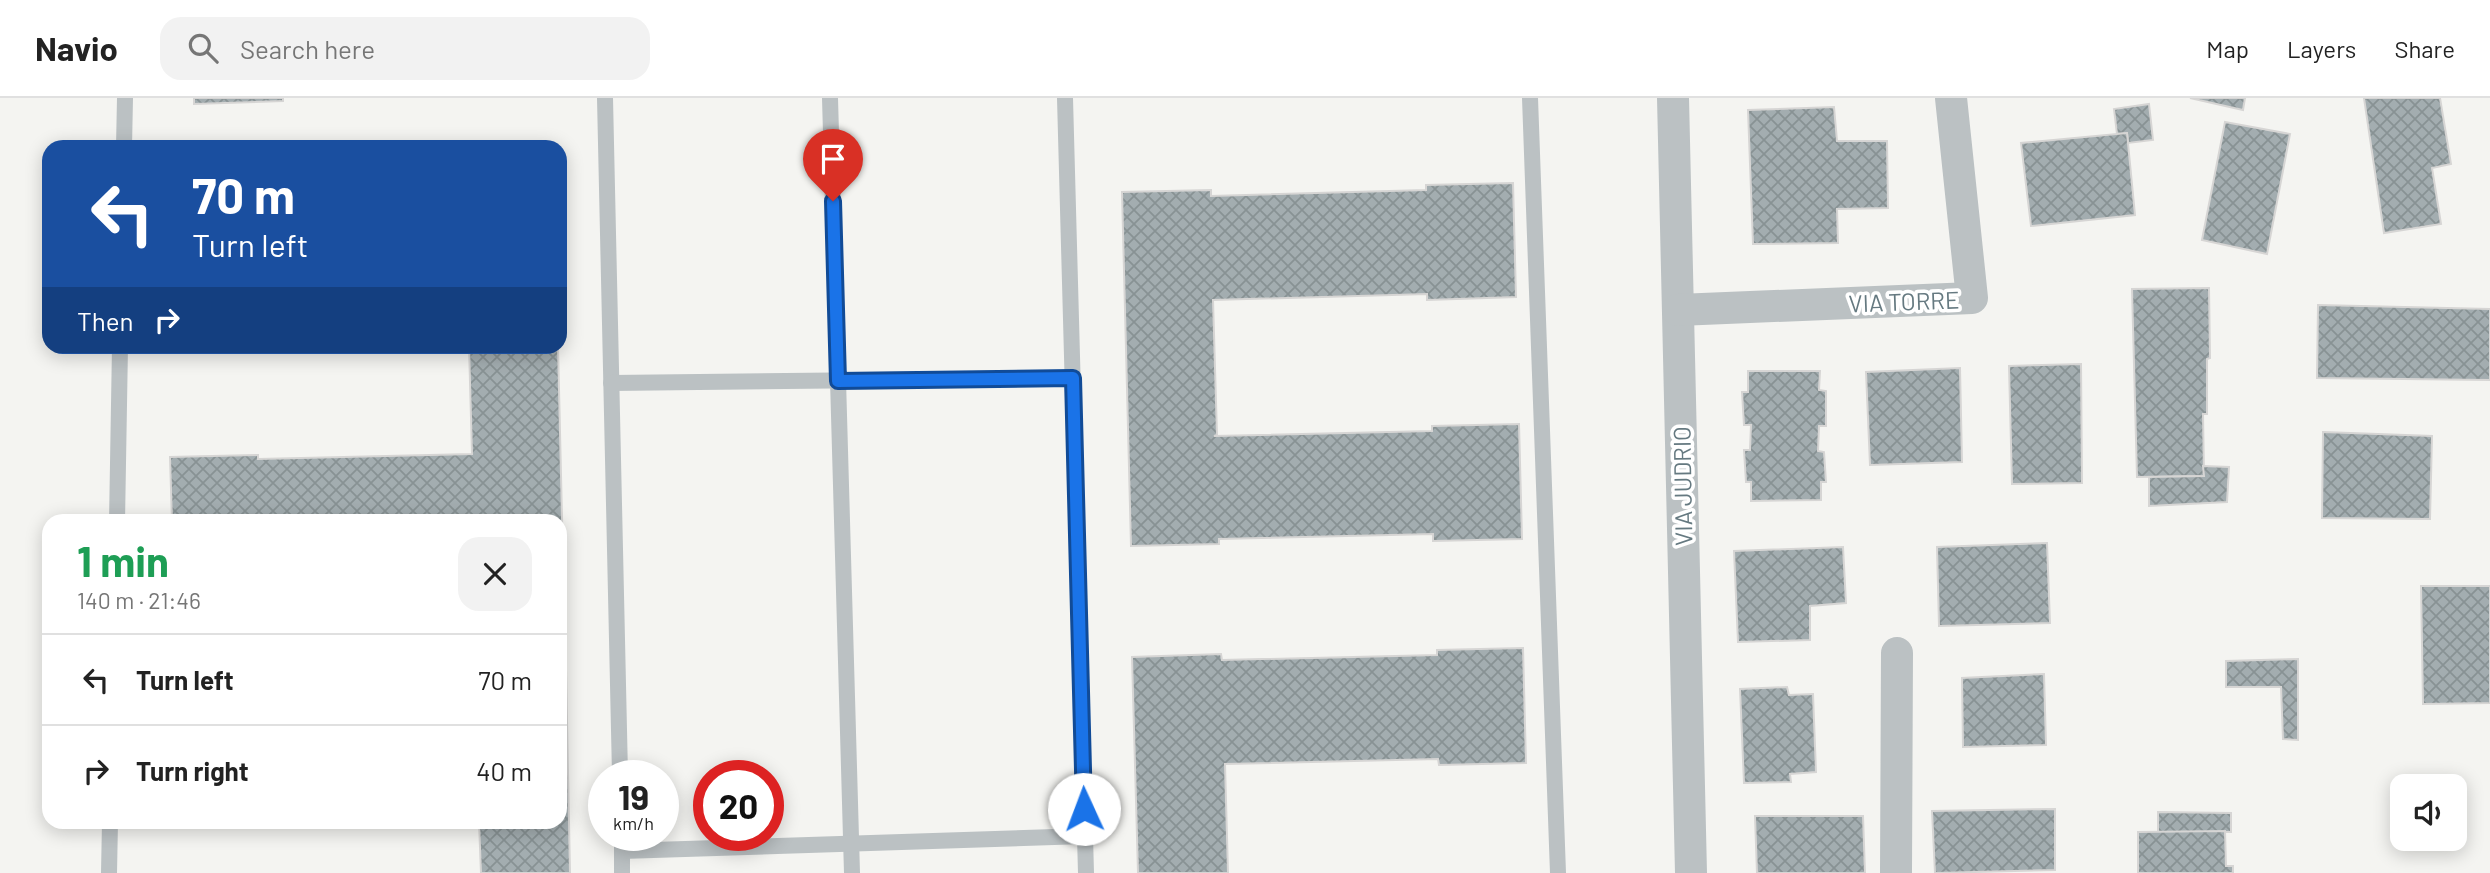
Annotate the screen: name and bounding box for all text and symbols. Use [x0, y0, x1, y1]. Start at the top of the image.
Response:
search box [160, 17, 650, 80]
text: Navio [35, 28, 118, 68]
icon: search [184, 29, 222, 67]
text: Search here [240, 33, 375, 64]
text: Map [2206, 34, 2249, 63]
text: Layers [2287, 34, 2356, 63]
text: Share [2394, 34, 2455, 63]
pin [803, 129, 863, 201]
icon: arrive [814, 140, 852, 178]
text: 70 m [192, 165, 295, 224]
icon: left [77, 168, 168, 259]
text: Turn left [192, 225, 309, 263]
street label: VIA TORRE [1848, 285, 1960, 317]
icon: right [148, 301, 186, 339]
text: Then [77, 305, 134, 336]
street label: VIA JUDRIO [1666, 426, 1698, 546]
text: 1 min [77, 535, 169, 585]
button: close [458, 537, 532, 611]
text: 140 m · 21:46 [77, 586, 201, 614]
icon: left [77, 661, 115, 699]
text: Turn left [136, 664, 234, 695]
text: 70 m [478, 664, 532, 695]
icon: right [77, 752, 115, 790]
text: Turn right [136, 755, 249, 786]
text: 40 m [476, 755, 532, 786]
speed limit sign: 20 [693, 760, 784, 851]
position arrow [1047, 772, 1121, 846]
map controls [2390, 774, 2467, 851]
button: sound [2390, 774, 2467, 851]
text: 19 [618, 775, 649, 817]
text: km/h [613, 812, 654, 834]

